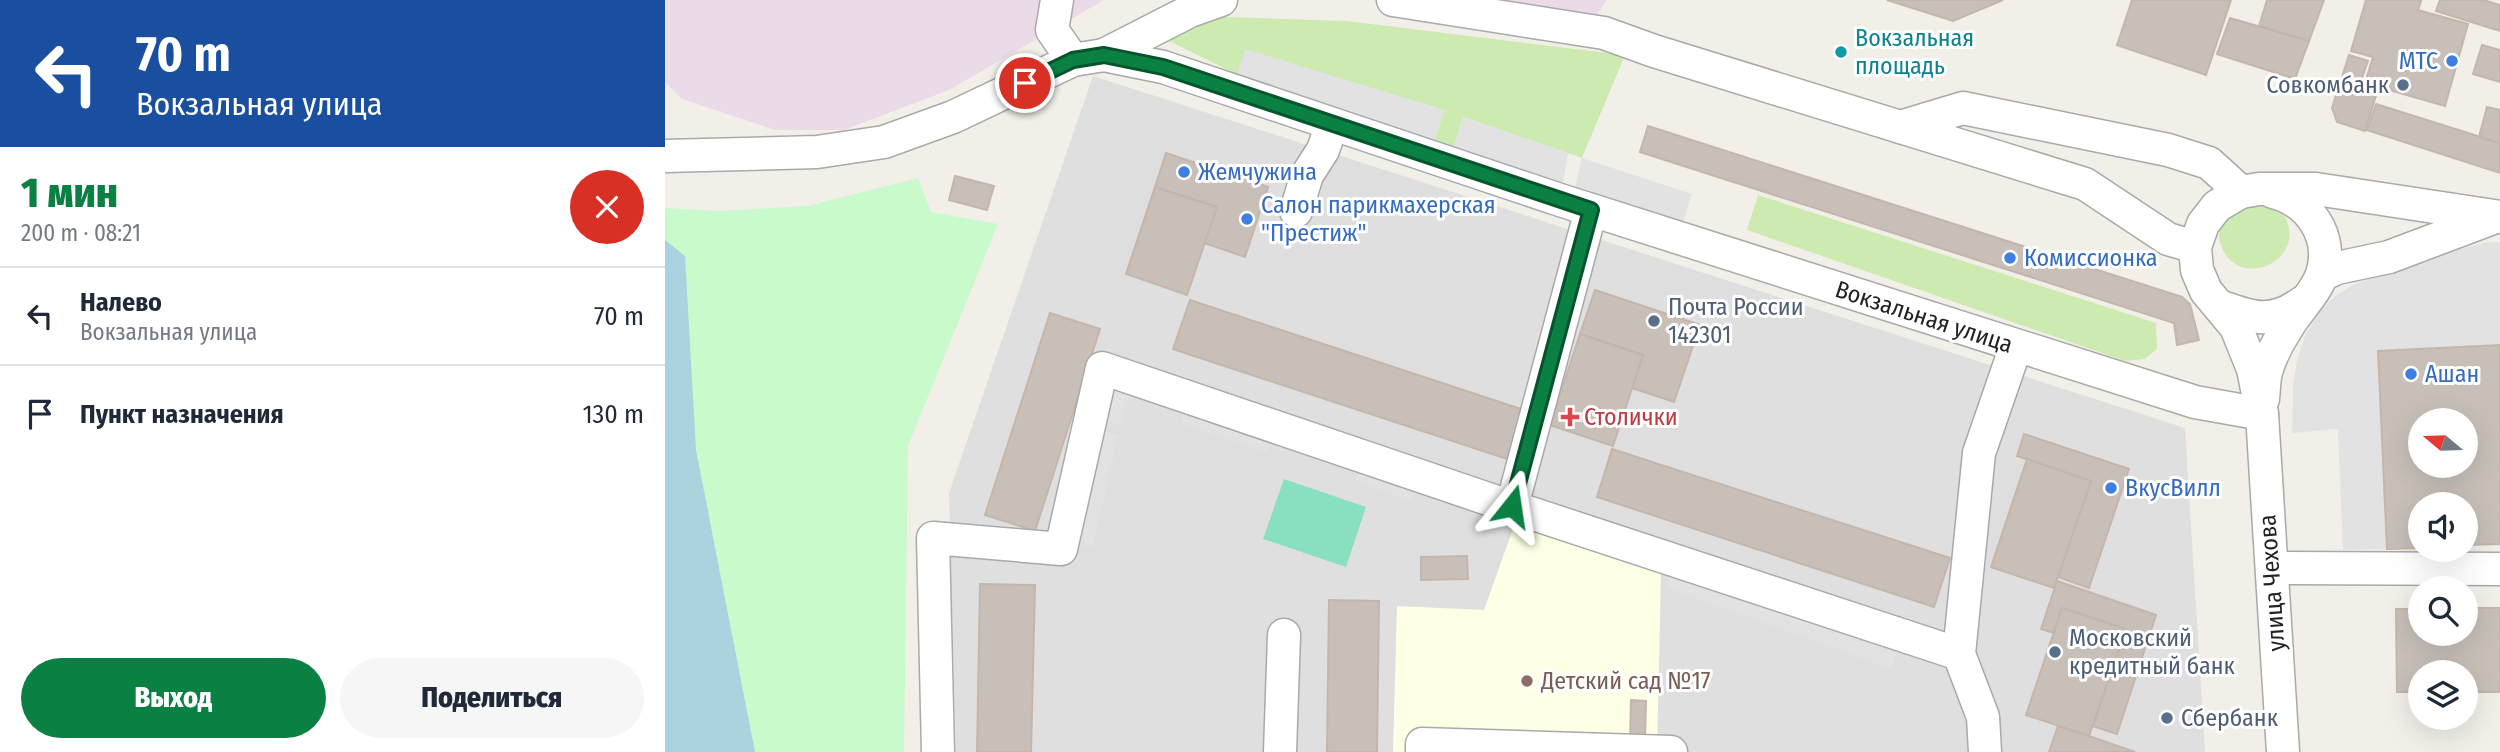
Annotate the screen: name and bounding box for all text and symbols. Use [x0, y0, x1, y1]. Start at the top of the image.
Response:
place label: Вокзальная площадь [1855, 24, 1974, 80]
text: 70 m [136, 25, 231, 84]
icon: left [21, 28, 112, 119]
marker: Вокзальная площадь [1833, 44, 1849, 60]
place label: МТС [2399, 47, 2438, 75]
pin [995, 53, 1055, 113]
marker: МТС [2444, 53, 2460, 69]
icon: arrive [1006, 64, 1044, 102]
place label: Совкомбанк [2266, 71, 2390, 99]
marker: Совкомбанк [2395, 77, 2411, 93]
text: Вокзальная улица [136, 85, 382, 123]
place label: Жемчужина [1198, 158, 1317, 186]
marker: Жемчужина [1176, 164, 1192, 180]
text: 1 мин [21, 168, 118, 218]
button: close [570, 170, 644, 244]
place label: Салон парикмахерская "Престиж" [1261, 191, 1496, 247]
marker: Салон парикмахерская "Престиж" [1239, 211, 1255, 227]
text: 200 m · 08:21 [21, 219, 141, 247]
place label: Комиссионка [2024, 244, 2158, 272]
marker: Комиссионка [2002, 250, 2018, 266]
street label: Вокзальная улица [1832, 275, 2016, 359]
text: Налево [80, 287, 162, 318]
place label: Почта России 142301 [1668, 293, 1804, 349]
icon: left [21, 297, 59, 335]
text: 70 m [594, 301, 644, 332]
marker: Почта России 142301 [1646, 313, 1662, 329]
text: Вокзальная улица [80, 318, 257, 346]
place label: Ашан [2425, 360, 2479, 388]
marker: Ашан [2403, 366, 2419, 382]
icon: arrive [21, 395, 59, 433]
text: Пункт назначения [80, 399, 284, 430]
text: 130 m [582, 399, 644, 430]
place label: Столички [1584, 403, 1678, 431]
north arrow [2408, 408, 2478, 478]
map controls [2408, 408, 2478, 730]
marker: Столички [1562, 409, 1578, 425]
position arrow [1475, 469, 1549, 543]
place label: ВкусВилл [2125, 474, 2221, 502]
marker: ВкусВилл [2103, 480, 2119, 496]
button: sound [2408, 492, 2478, 562]
street label: улица Чехова [2253, 514, 2291, 652]
button: search [2408, 576, 2478, 646]
place label: Московский кредитный банк [2069, 624, 2235, 680]
marker: Московский кредитный банк [2047, 644, 2063, 660]
button: Выход [21, 658, 326, 738]
button: Поделиться [340, 658, 644, 738]
button: layers [2408, 660, 2478, 730]
place label: Детский сад №17 [1540, 667, 1711, 695]
marker: Детский сад №17 [1519, 673, 1535, 689]
place label: Сбербанк [2181, 704, 2279, 732]
marker: Сбербанк [2159, 710, 2175, 726]

